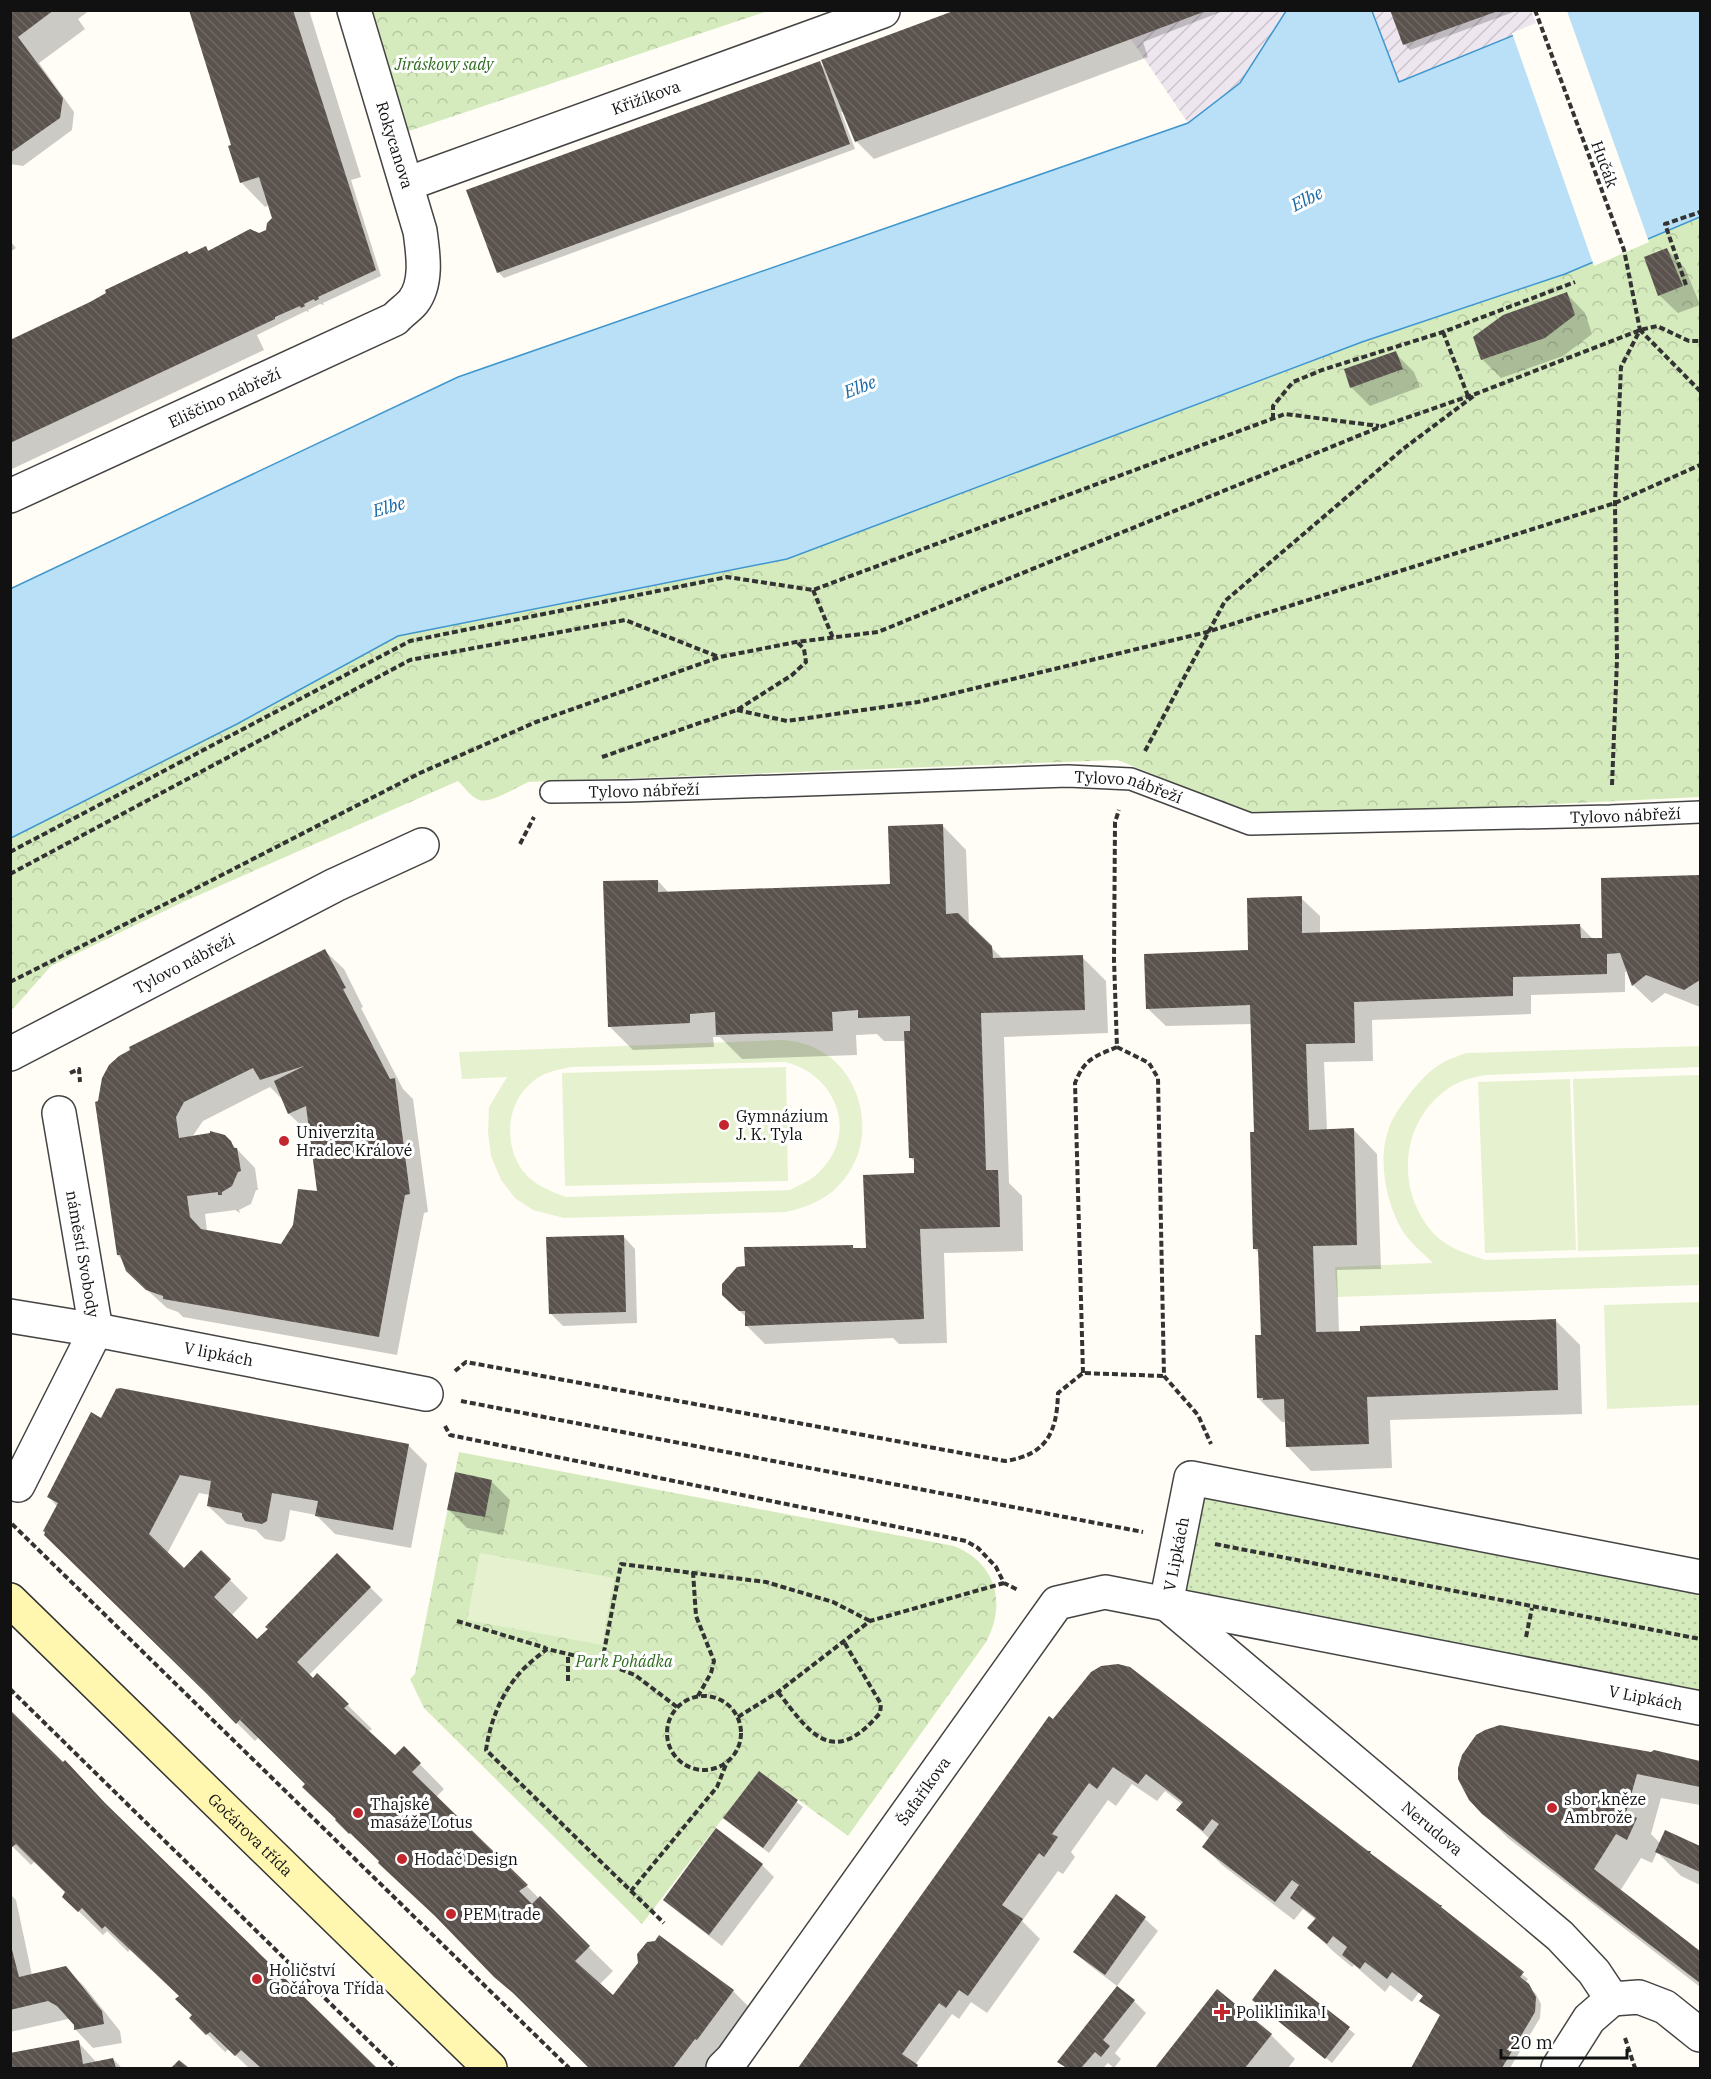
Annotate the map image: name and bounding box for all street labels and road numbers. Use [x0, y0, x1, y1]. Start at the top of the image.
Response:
street label: Křižíkova [609, 76, 683, 119]
street label: Rokycanova [372, 99, 418, 191]
street label: Hučák [1587, 138, 1623, 191]
street label: Eliščino nábřeží [165, 363, 284, 432]
street label: Tylovo nábřeží [1074, 766, 1185, 808]
street label: Tylovo nábřeží [588, 779, 700, 802]
street label: Tylovo nábřeží [1570, 803, 1681, 827]
street label: Tylovo nábřeží [130, 929, 238, 998]
street label: náměstí Svobody [62, 1189, 104, 1320]
street label: V lipkách [182, 1337, 255, 1370]
street label: V Lipkách [1159, 1515, 1193, 1593]
street label: V Lipkách [1607, 1680, 1685, 1714]
street label: Šafaříkova [891, 1752, 954, 1829]
street label: Gočárova třída [204, 1789, 297, 1881]
street label: Nerudova [1398, 1797, 1467, 1860]

